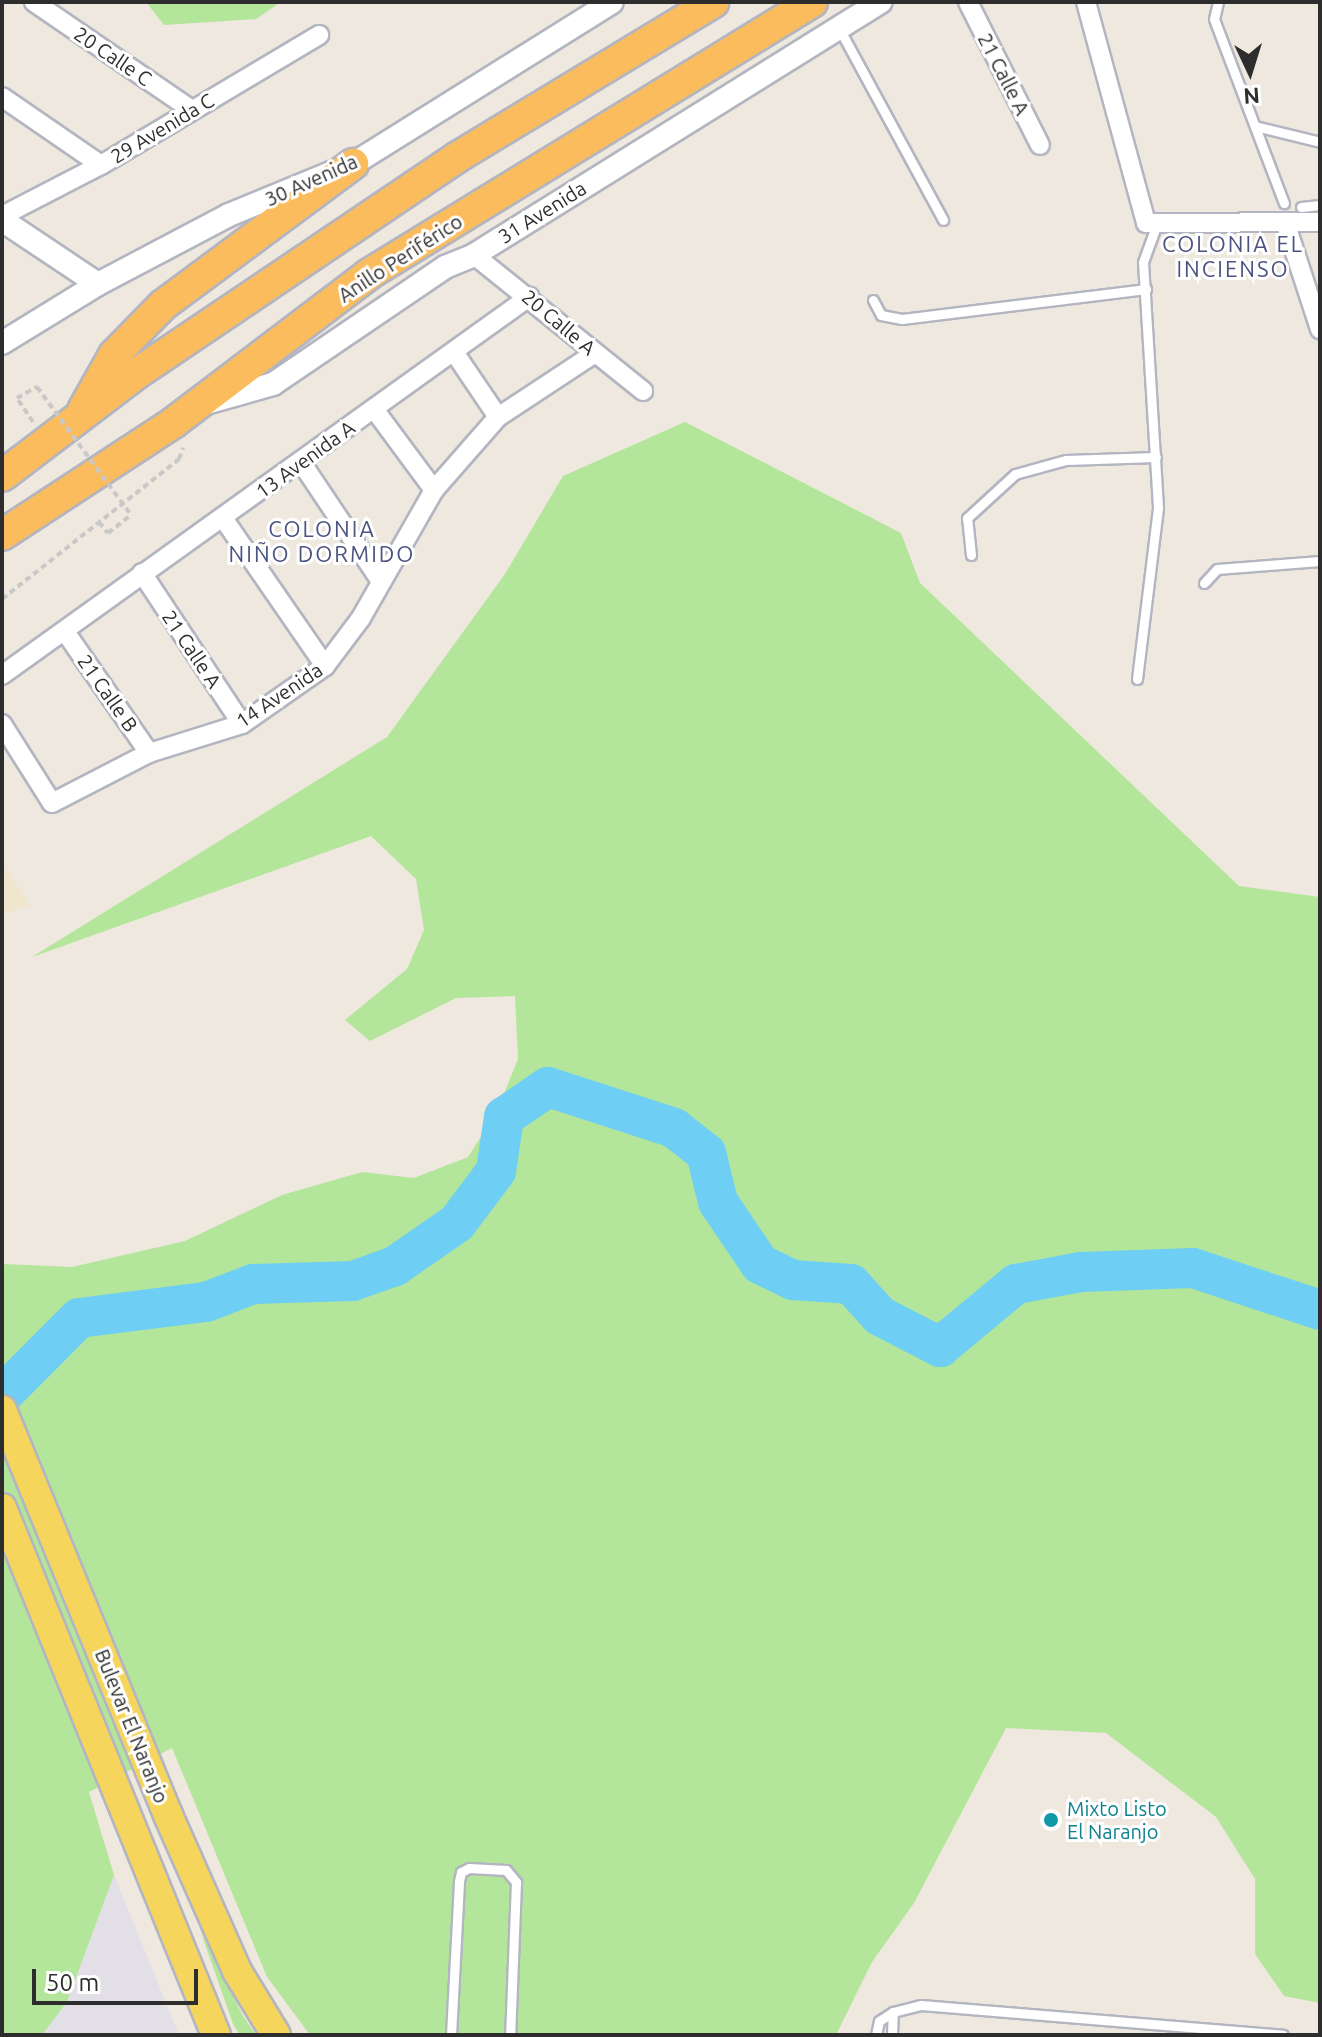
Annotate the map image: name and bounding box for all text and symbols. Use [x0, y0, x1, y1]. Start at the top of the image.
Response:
street label: 20 Calle C [70, 21, 156, 91]
street label: 21 Calle A [973, 29, 1035, 119]
north arrow [1210, 32, 1290, 112]
text: N [1243, 83, 1261, 109]
street label: 29 Avenida C [106, 88, 218, 168]
street label: 30 Avenida [261, 149, 361, 211]
street label: 31 Avenida [494, 176, 590, 248]
street label: Anillo Periférico [333, 209, 467, 307]
district label: COLONIA EL INCIENSO [1162, 230, 1304, 282]
street label: 20 Calle A [517, 284, 601, 360]
street label: 13 Avenida A [251, 415, 359, 503]
district label: COLONIA NIÑO DORMIDO [229, 515, 415, 566]
street label: 21 Calle A [157, 605, 227, 693]
street label: 21 Calle B [73, 650, 143, 736]
street label: 14 Avenida [231, 657, 327, 733]
street label: Bulevar El Naranjo [90, 1645, 174, 1807]
place label: Mixto Listo El Naranjo [1067, 1796, 1167, 1843]
marker: Mixto Listo El Naranjo [1042, 1811, 1060, 1829]
scale bar [36, 1953, 202, 2003]
text: 50 m [46, 1969, 99, 1996]

